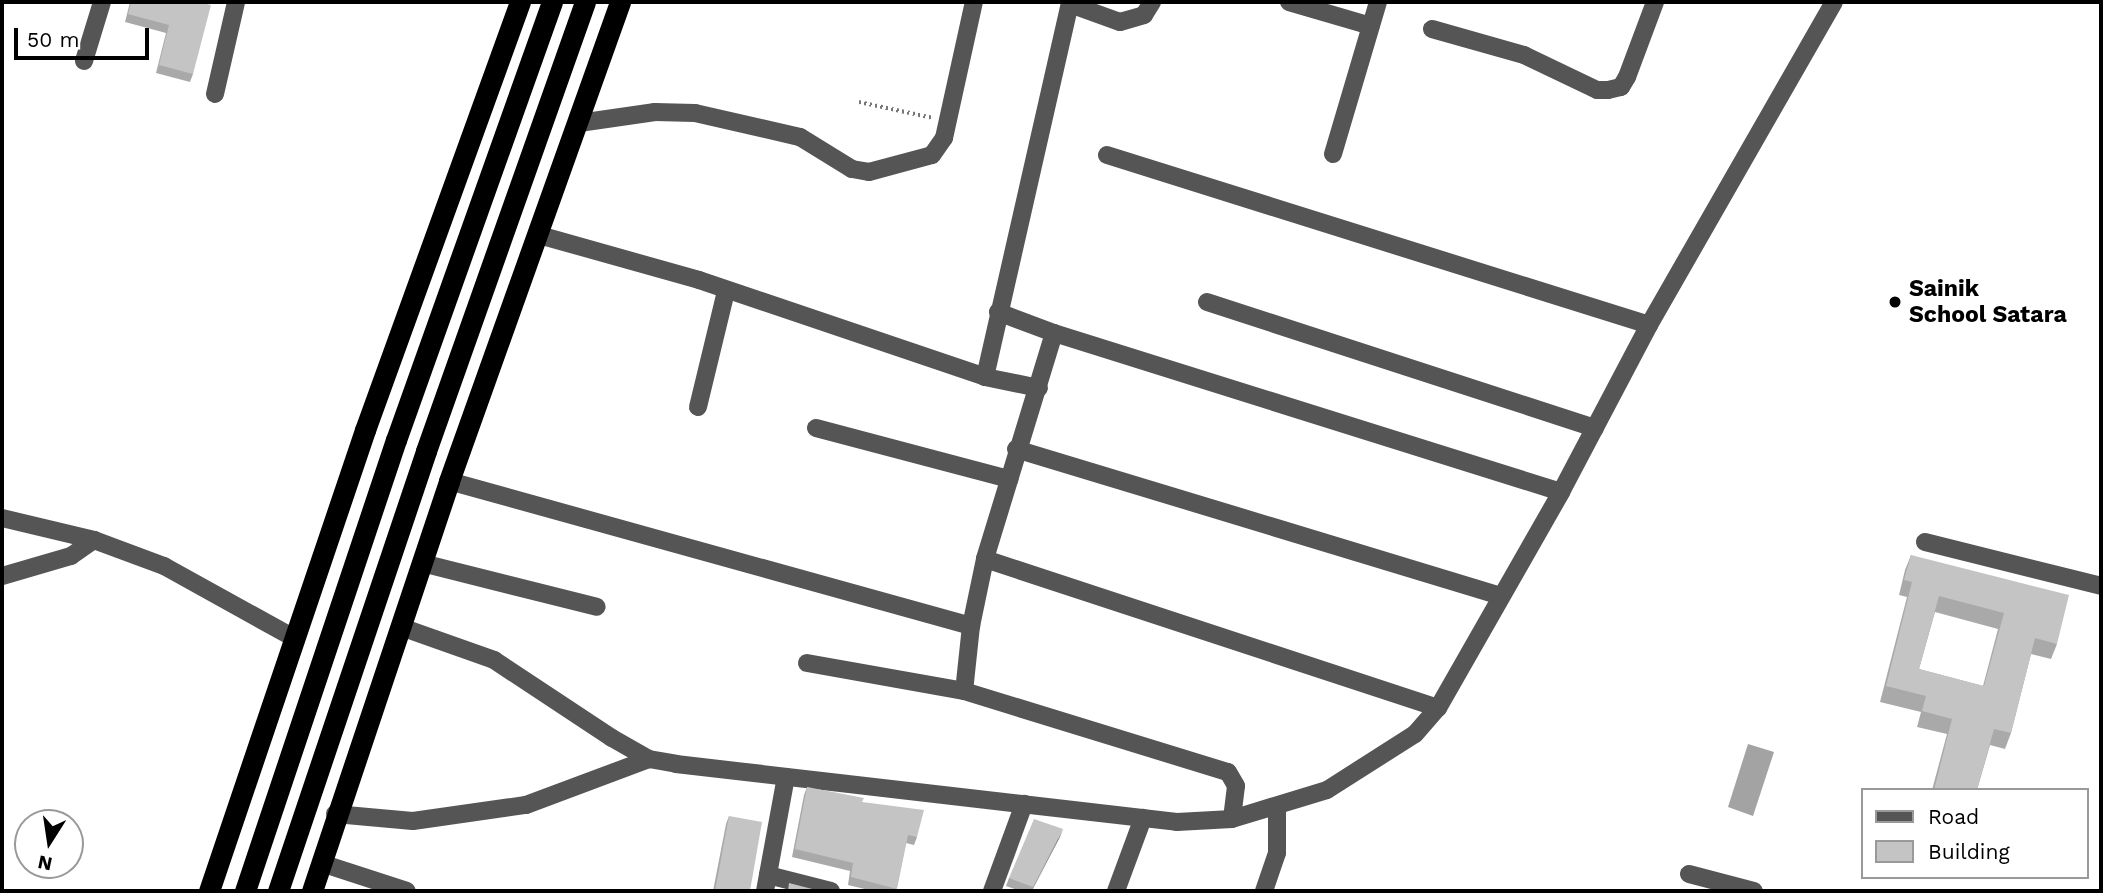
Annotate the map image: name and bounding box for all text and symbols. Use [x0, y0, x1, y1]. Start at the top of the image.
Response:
scale bar [18, 14, 152, 58]
text: 50 m [27, 27, 79, 52]
place label: Sainik School Satara [1909, 275, 2067, 329]
marker: Sainik School Satara [1887, 294, 1903, 310]
legend [1862, 788, 2089, 879]
text: Road [1928, 804, 1979, 829]
north arrow [14, 809, 84, 879]
text: Building [1928, 839, 2010, 864]
text: N [36, 850, 54, 876]

